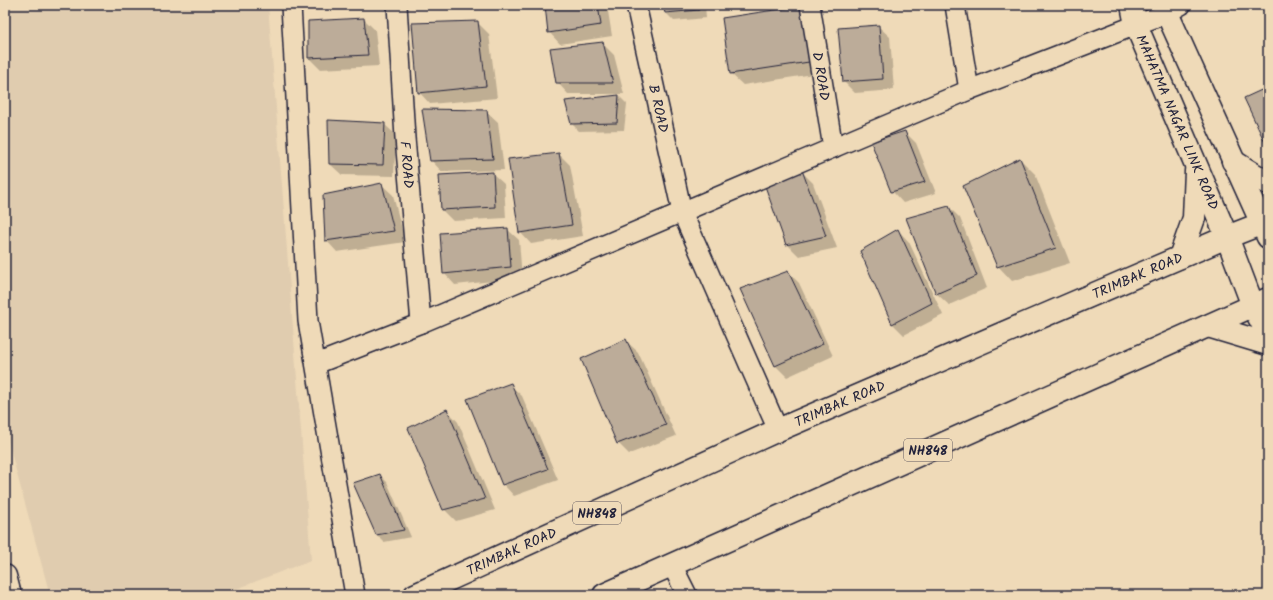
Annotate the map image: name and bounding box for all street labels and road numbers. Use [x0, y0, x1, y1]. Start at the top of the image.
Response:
street label: MAHATMA NAGAR LINK ROAD [1129, 31, 1224, 214]
street label: D ROAD [806, 50, 835, 102]
street label: B ROAD [642, 82, 674, 135]
street label: F ROAD [393, 140, 419, 189]
street label: TRIMBAK ROAD [1089, 247, 1187, 306]
street label: TRIMBAK ROAD [791, 375, 889, 434]
road number: NH848 [904, 439, 952, 461]
road number: NH848 [573, 502, 621, 524]
street label: TRIMBAK ROAD [463, 522, 561, 582]

